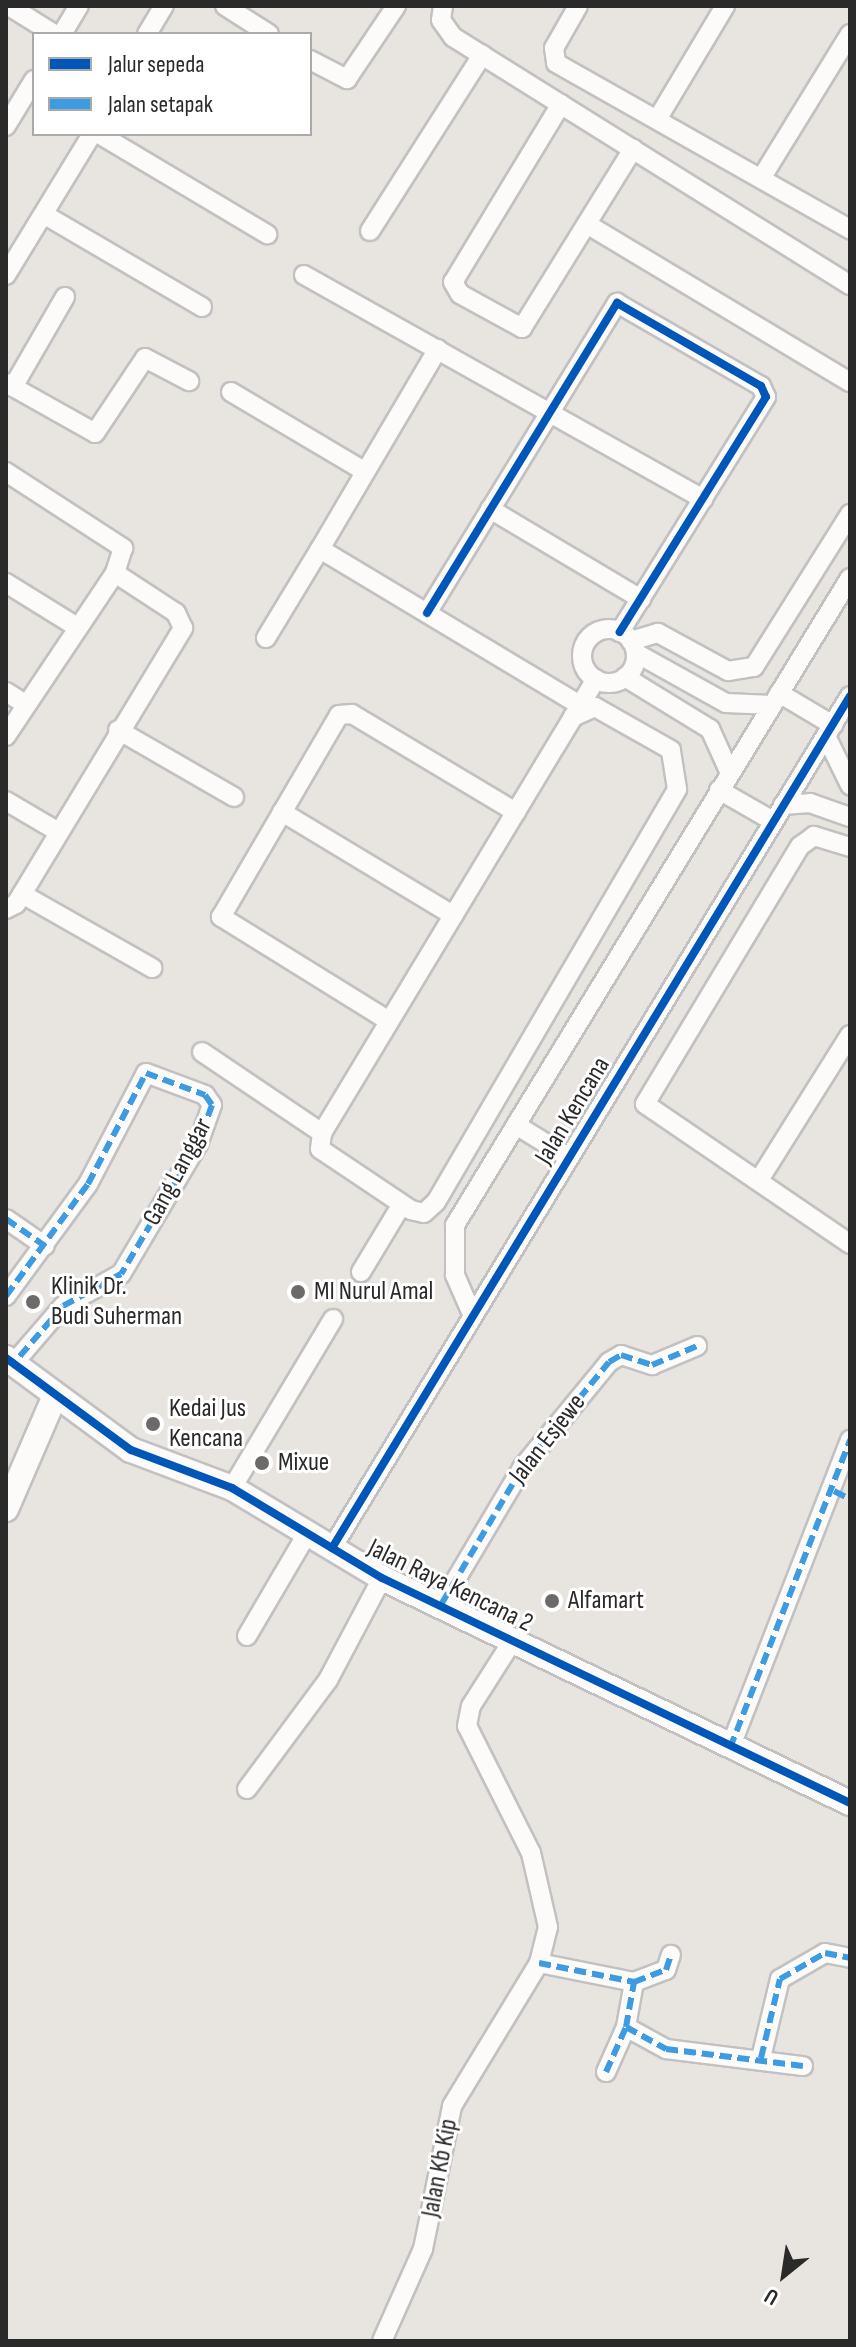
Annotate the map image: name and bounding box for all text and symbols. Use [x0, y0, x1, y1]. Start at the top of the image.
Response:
legend [32, 32, 312, 136]
text: Jalur sepeda [108, 50, 204, 79]
text: Jalan setapak [108, 90, 213, 119]
street label: Jalan Kencana [529, 1052, 617, 1170]
street label: Gang Langgar [137, 1113, 219, 1231]
place label: Klinik Dr. Budi Suherman [51, 1271, 182, 1332]
place label: MI Nurul Amal [314, 1276, 433, 1308]
marker: MI Nurul Amal [289, 1283, 307, 1301]
marker: Klinik Dr. Budi Suherman [22, 1291, 44, 1313]
street label: Jalan Esjewe [503, 1388, 593, 1490]
place label: Kedai Jus Kencana [169, 1393, 246, 1454]
marker: Kedai Jus Kencana [144, 1415, 162, 1433]
place label: Mixue [278, 1447, 329, 1479]
marker: Mixue [253, 1454, 271, 1472]
street label: Jalan Raya Kencana 2 [362, 1533, 538, 1639]
place label: Alfamart [568, 1585, 644, 1617]
marker: Alfamart [543, 1592, 561, 1610]
street label: Jalan Kb Kip [415, 2116, 465, 2220]
north arrow [744, 2235, 824, 2315]
text: U [760, 2282, 783, 2311]

